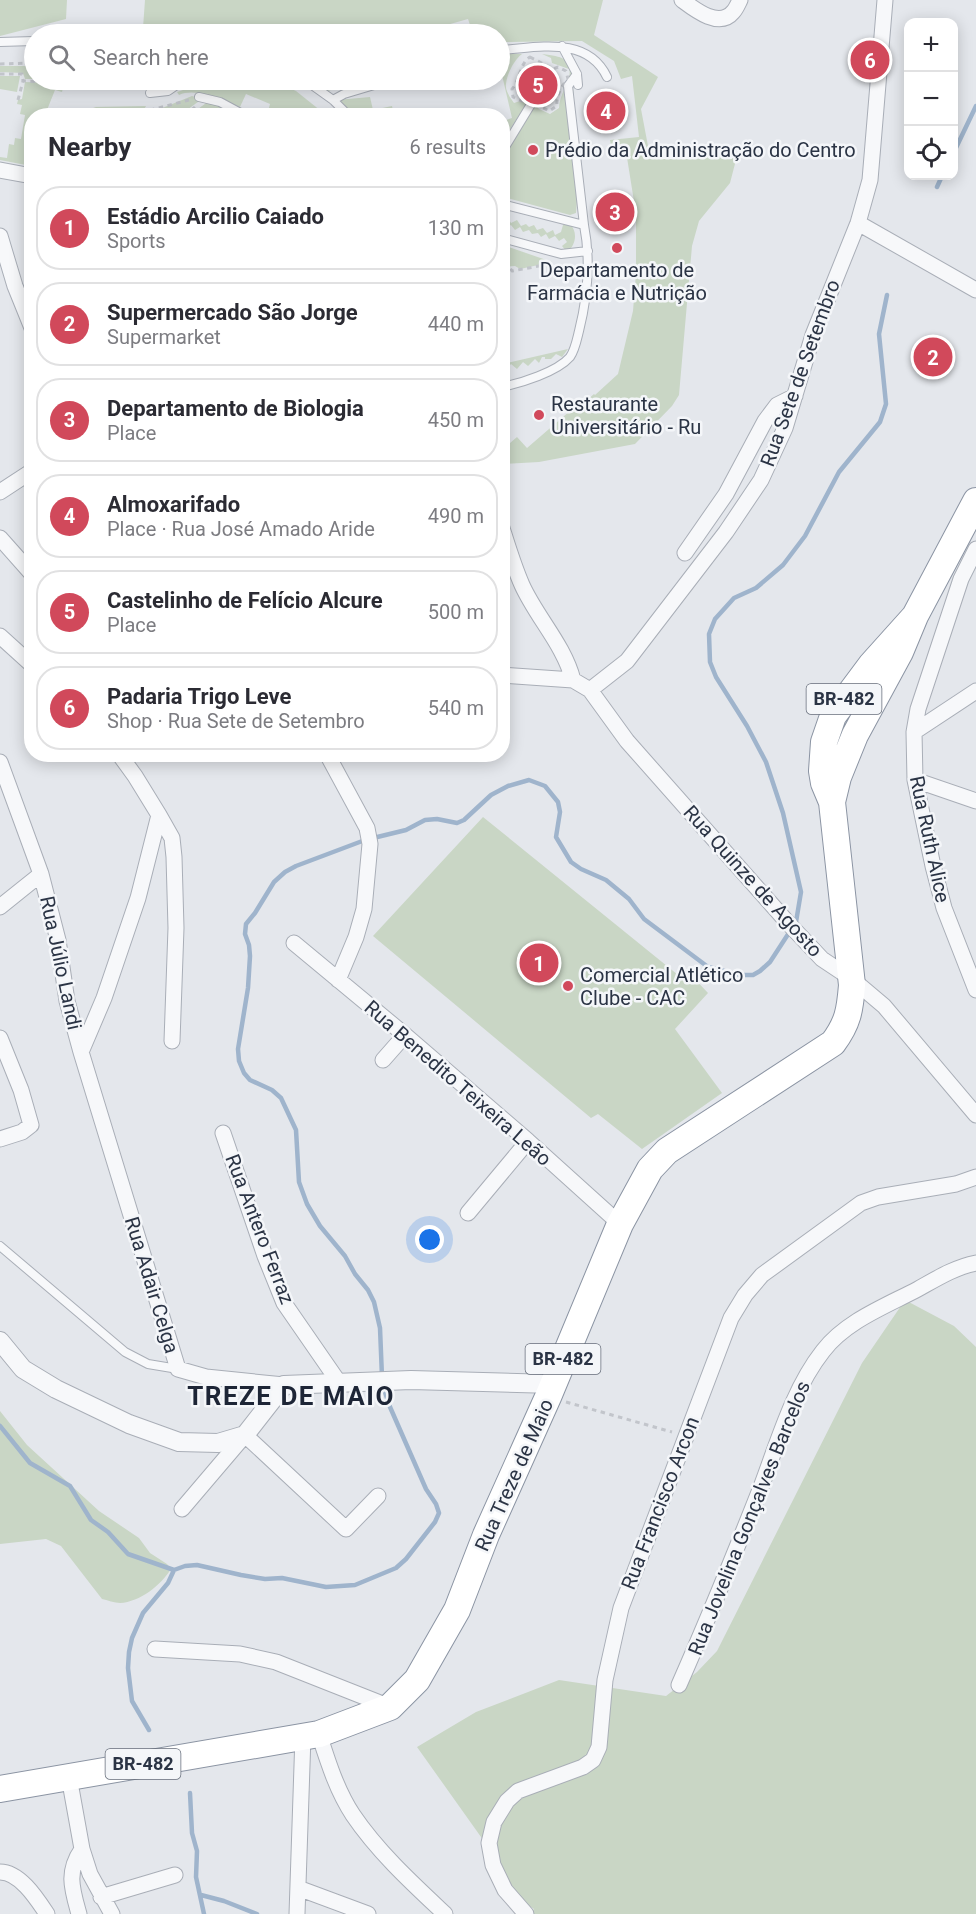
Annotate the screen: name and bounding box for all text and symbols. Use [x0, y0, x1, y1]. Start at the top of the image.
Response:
map controls [904, 18, 958, 180]
button: + [904, 18, 958, 72]
search box [24, 24, 510, 90]
pin: 6 [850, 38, 890, 82]
icon: search [45, 41, 78, 74]
text: Search here [93, 45, 209, 70]
pin: 5 [518, 62, 558, 107]
button: − [904, 72, 958, 126]
pin: 4 [586, 88, 626, 134]
button: locate [904, 126, 958, 180]
text: Nearby [48, 132, 131, 162]
text: 6 results [410, 135, 486, 159]
place label: Prédio da Administração do Centro [545, 138, 856, 162]
marker: Prédio da Administração do Centro [526, 143, 540, 157]
pin: 3 [596, 190, 634, 234]
text: Estádio Arcilio Caiado [107, 204, 324, 229]
text: 1 [64, 216, 75, 240]
text: 130 m [428, 216, 484, 240]
text: Sports [107, 229, 166, 253]
marker: Departamento de Farmácia e Nutrição [610, 241, 624, 255]
place label: Departamento de Farmácia e Nutrição [527, 258, 707, 305]
street label: Rua Sete de Setembro [755, 276, 845, 470]
text: Supermercado São Jorge [107, 300, 358, 325]
text: 2 [64, 312, 75, 336]
text: 440 m [428, 312, 484, 336]
text: Supermarket [107, 325, 221, 349]
pin: 2 [914, 334, 952, 380]
place label: Restaurante Universitário - Ru [551, 392, 701, 439]
text: Departamento de Biologia [107, 396, 364, 421]
text: 3 [64, 408, 75, 432]
text: 450 m [428, 408, 484, 432]
marker: Restaurante Universitário - Ru [532, 408, 546, 422]
text: Place [107, 421, 156, 445]
text: Almoxarifado [107, 492, 240, 517]
text: 4 [64, 504, 75, 528]
text: 490 m [428, 504, 484, 528]
text: Place · Rua José Amado Aride [107, 517, 375, 541]
text: Castelinho de Felício Alcure [107, 588, 383, 613]
text: 5 [64, 600, 75, 624]
text: 500 m [428, 600, 484, 624]
text: Place [107, 613, 156, 637]
text: Padaria Trigo Leve [107, 684, 291, 709]
road number: BR-482 [806, 684, 882, 714]
text: 6 [64, 696, 75, 720]
text: 540 m [428, 696, 484, 720]
text: Shop · Rua Sete de Setembro [107, 709, 365, 733]
street label: Rua Ruth Alice [905, 773, 955, 905]
street label: Rua Quinze de Agosto [679, 800, 827, 962]
street label: Rua Júlio Landi [35, 894, 87, 1032]
pin: 1 [520, 940, 558, 986]
place label: Comercial Atlético Clube - CAC [580, 963, 743, 1010]
marker: Comercial Atlético Clube - CAC [561, 979, 575, 993]
street label: Rua Benedito Teixeira Leão [360, 995, 556, 1171]
street label: Rua Antero Ferraz [220, 1151, 300, 1307]
street label: Rua Adair Celga [120, 1214, 184, 1356]
your location [415, 1225, 444, 1254]
road number: BR-482 [526, 1344, 600, 1374]
street label: Rua Jovelina Gonçalves Barcelos [683, 1377, 815, 1659]
district label: TREZE DE MAIO [187, 1381, 395, 1411]
street label: Rua Treze de Maio [470, 1395, 558, 1555]
street label: Rua Francisco Arcon [616, 1413, 704, 1593]
road number: BR-482 [106, 1749, 180, 1779]

